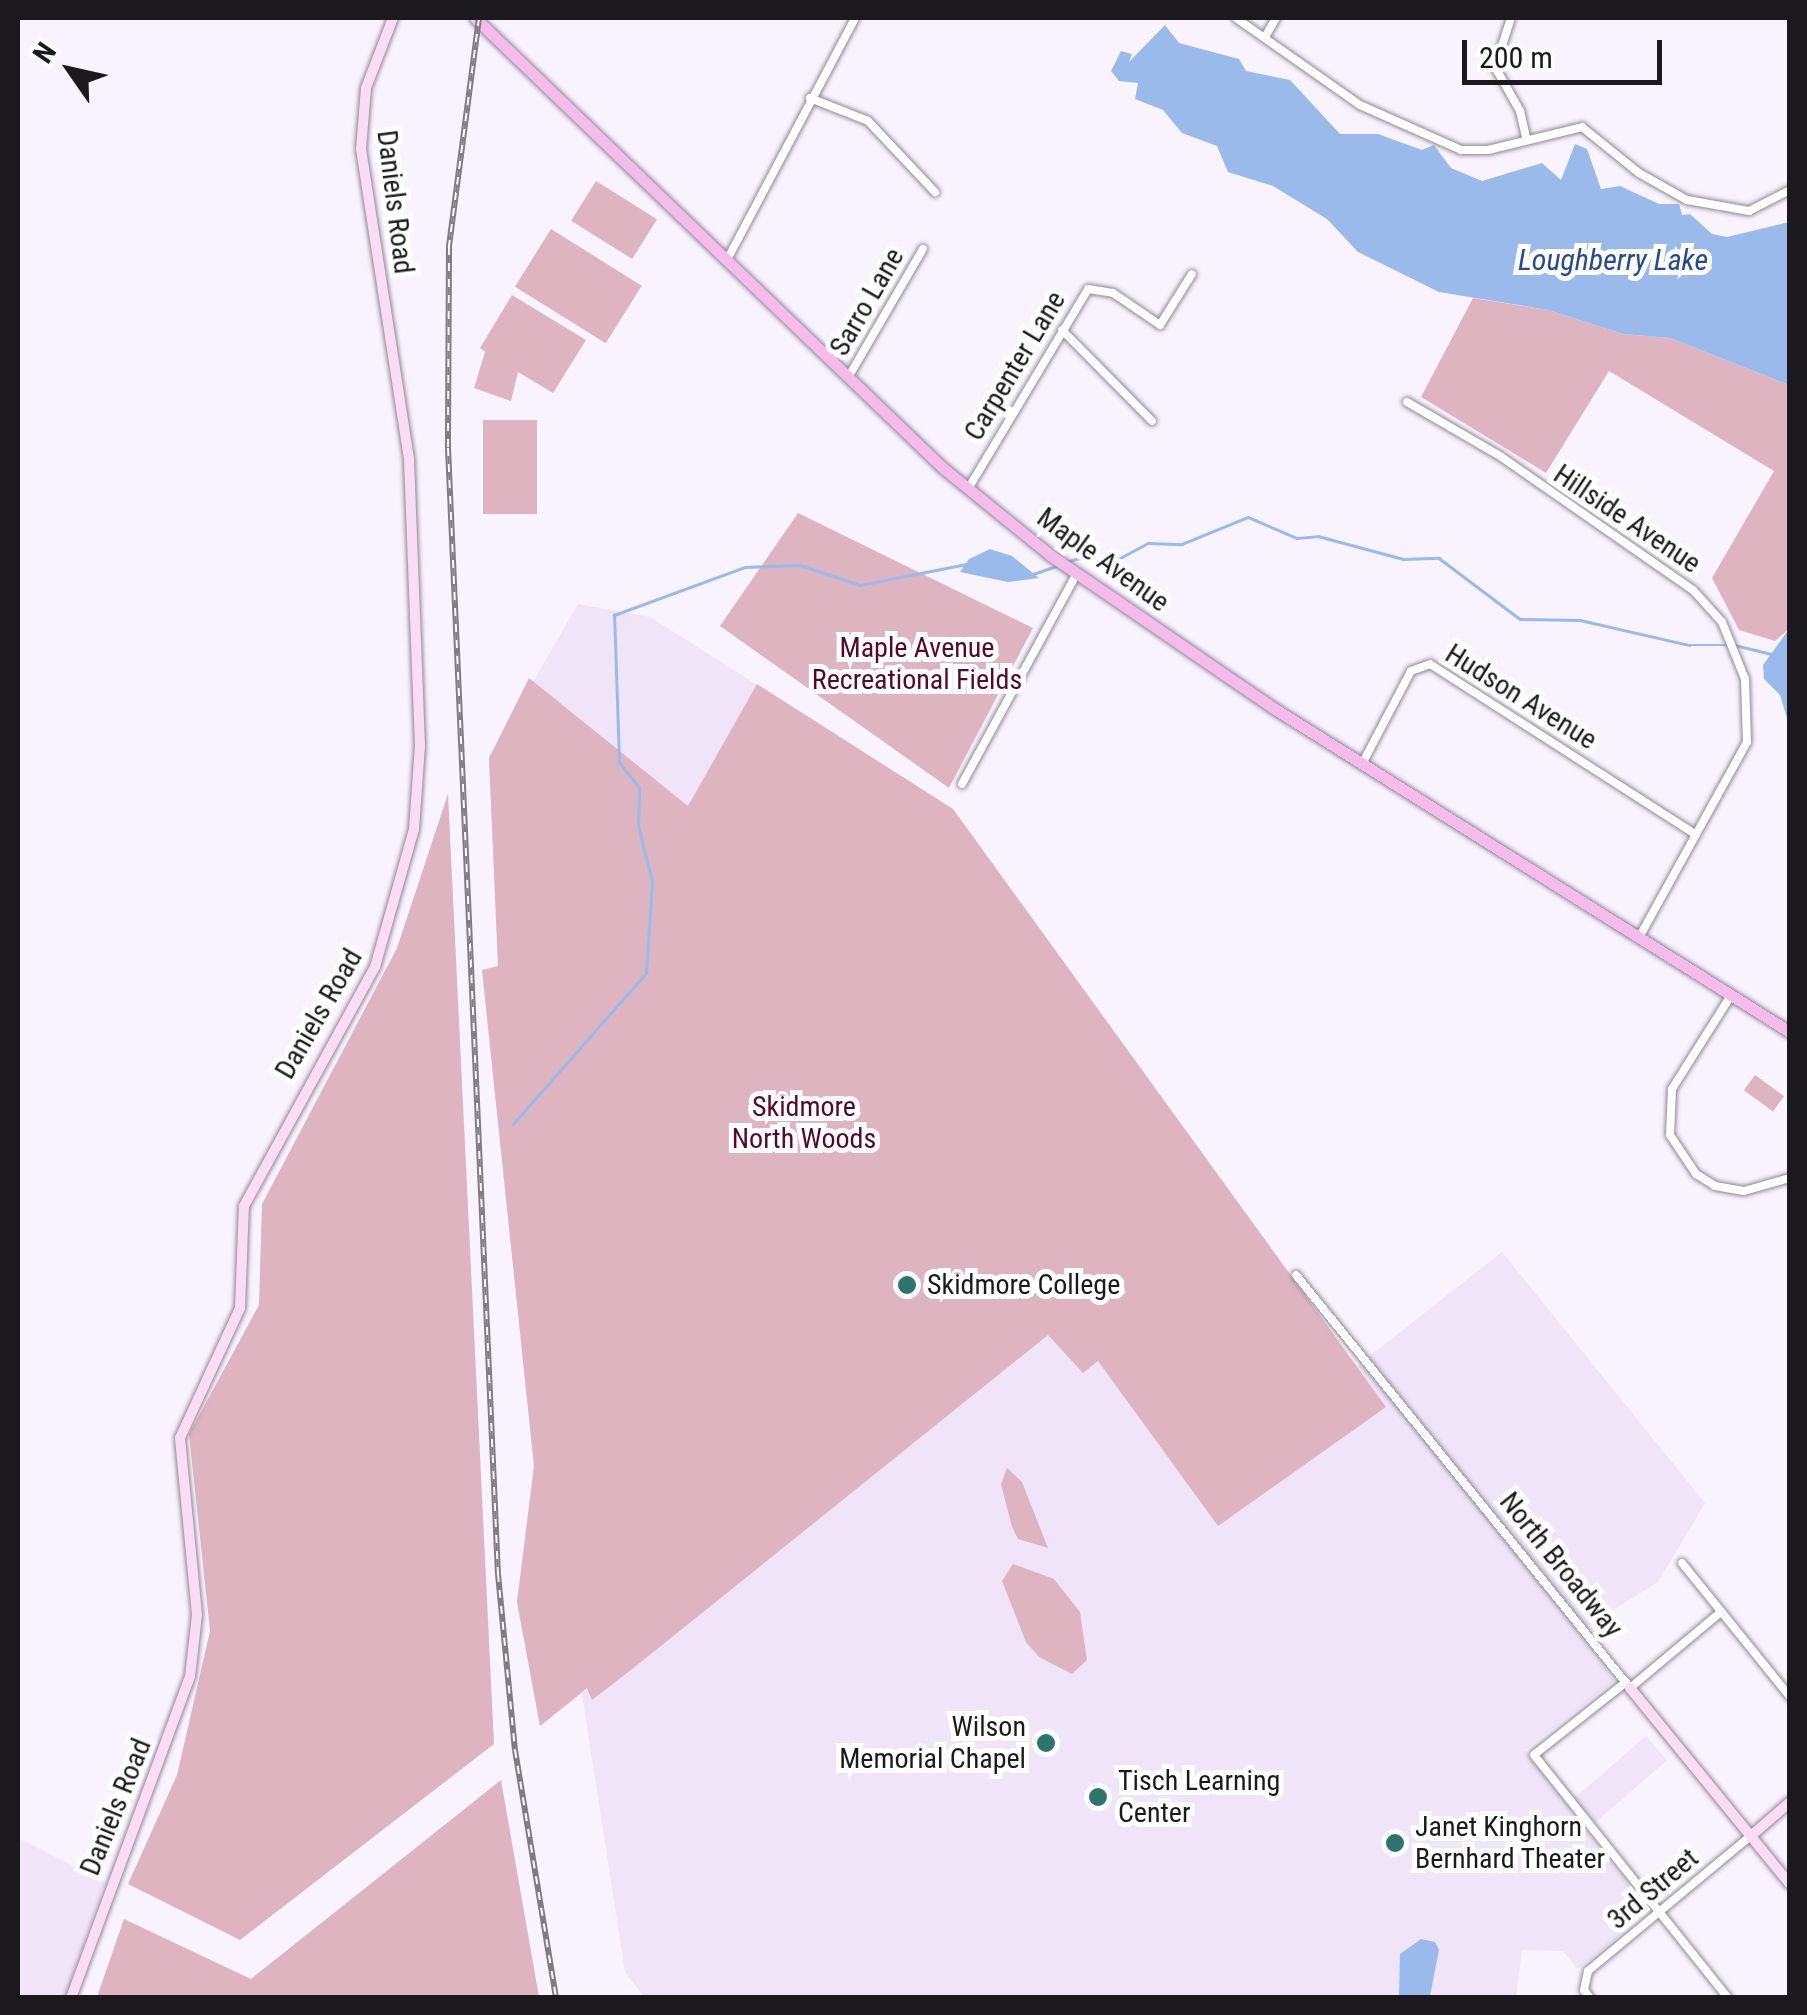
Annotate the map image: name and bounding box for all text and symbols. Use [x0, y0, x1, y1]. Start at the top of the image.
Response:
north arrow [20, 20, 120, 120]
scale bar [1467, 20, 1667, 82]
text: N [26, 37, 63, 69]
text: 200 m [1479, 40, 1553, 75]
street label: Daniels Road [370, 128, 420, 276]
street label: Sarro Lane [823, 242, 911, 362]
water label: Loughberry Lake [1518, 242, 1708, 278]
street label: Carpenter Lane [957, 285, 1073, 447]
street label: Hillside Avenue [1547, 458, 1707, 580]
street label: Maple Avenue [1030, 501, 1176, 619]
park label: Maple Avenue Recreational Fields [812, 631, 1022, 697]
street label: Hudson Avenue [1439, 637, 1603, 757]
street label: Daniels Road [268, 943, 370, 1085]
park label: Skidmore North Woods [732, 1090, 876, 1156]
place label: Skidmore College [927, 1268, 1120, 1302]
marker: Skidmore College [896, 1274, 918, 1296]
street label: North Broadway [1492, 1486, 1630, 1644]
place label: Wilson Memorial Chapel [839, 1710, 1026, 1776]
marker: Wilson Memorial Chapel [1035, 1732, 1057, 1754]
street label: Daniels Road [73, 1734, 159, 1880]
place label: Tisch Learning Center [1118, 1764, 1280, 1830]
marker: Tisch Learning Center [1087, 1786, 1109, 1808]
place label: Janet Kinghorn Bernhard Theater [1415, 1810, 1606, 1876]
marker: Janet Kinghorn Bernhard Theater [1384, 1832, 1406, 1854]
street label: 3rd Street [1601, 1841, 1705, 1937]

